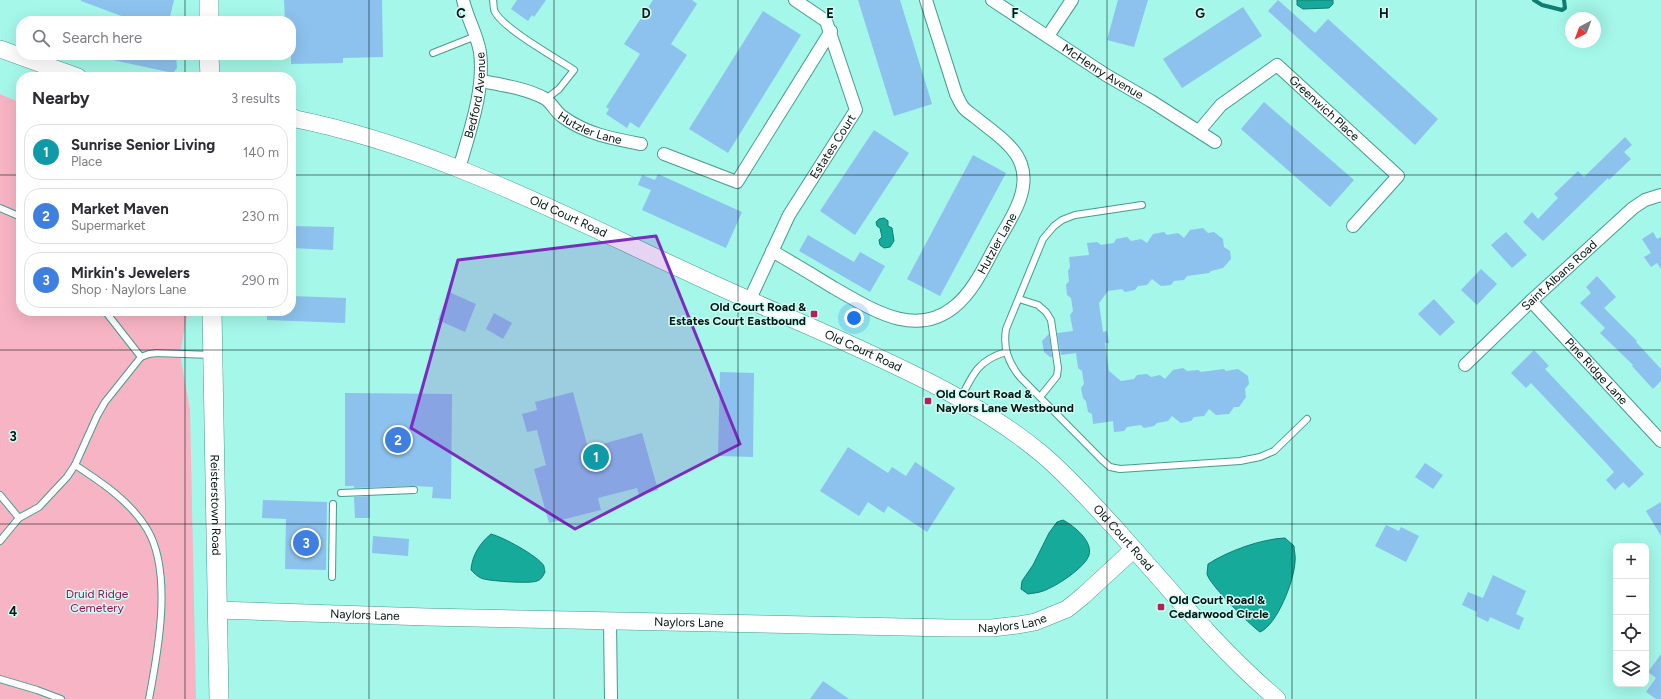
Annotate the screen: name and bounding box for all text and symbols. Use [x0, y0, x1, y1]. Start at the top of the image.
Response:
text: C [456, 6, 466, 21]
text: D [641, 6, 651, 21]
text: E [826, 6, 834, 21]
text: F [1011, 6, 1019, 21]
text: G [1195, 6, 1205, 21]
text: H [1379, 6, 1389, 21]
north arrow [1565, 12, 1601, 48]
search box [16, 16, 296, 60]
icon: search [30, 27, 52, 49]
text: Search here [62, 29, 142, 47]
street label: McHenry Avenue [1060, 41, 1146, 102]
street label: Bedford Avenue [461, 51, 488, 140]
street label: Greenwich Place [1286, 73, 1363, 144]
text: Nearby [32, 88, 90, 108]
text: 3 results [231, 91, 280, 106]
street label: Hutzler Lane [555, 109, 624, 147]
street label: Estates Court [807, 111, 859, 181]
text: Sunrise Senior Living [71, 136, 215, 154]
text: 1 [43, 145, 49, 160]
text: 140 m [243, 145, 279, 160]
text: Place [71, 154, 102, 169]
street label: Old Court Road [527, 193, 609, 240]
text: Market Maven [71, 200, 169, 218]
text: 2 [42, 209, 50, 224]
text: 230 m [242, 209, 279, 224]
street label: Hutzler Lane [975, 210, 1020, 277]
text: Supermarket [71, 218, 146, 233]
street label: Saint Albans Road [1519, 237, 1600, 313]
text: Mirkin's Jewelers [71, 264, 190, 282]
text: 3 [42, 273, 50, 288]
text: 290 m [242, 273, 279, 288]
text: Shop · Naylors Lane [71, 282, 186, 297]
place label: Old Court Road & Estates Court Eastbound [669, 300, 806, 328]
your location [844, 308, 864, 328]
marker: Old Court Road & Estates Court Eastbound [809, 309, 819, 319]
street label: Old Court Road [822, 327, 904, 375]
street label: Pine Ridge Lane [1562, 335, 1631, 408]
place label: Old Court Road & Naylors Lane Westbound [936, 387, 1074, 415]
marker: Old Court Road & Naylors Lane Westbound [923, 396, 933, 406]
pin: 2 [385, 425, 411, 455]
text: 3 [9, 429, 17, 444]
pin: 1 [583, 442, 609, 472]
street label: Reisterstown Road [208, 454, 223, 556]
street label: Old Court Road [1090, 502, 1156, 573]
pin: 3 [293, 528, 319, 558]
map controls [1613, 543, 1649, 687]
button: + [1613, 543, 1649, 579]
button: − [1613, 579, 1649, 615]
park label: Druid Ridge Cemetery [66, 587, 129, 615]
place label: Old Court Road & Cedarwood Circle [1169, 593, 1269, 621]
marker: Old Court Road & Cedarwood Circle [1156, 602, 1166, 612]
text: 4 [9, 604, 17, 619]
street label: Naylors Lane [330, 607, 400, 623]
street label: Naylors Lane [978, 611, 1049, 635]
street label: Naylors Lane [654, 615, 724, 630]
button: locate [1613, 615, 1649, 651]
button: layers [1613, 651, 1649, 687]

